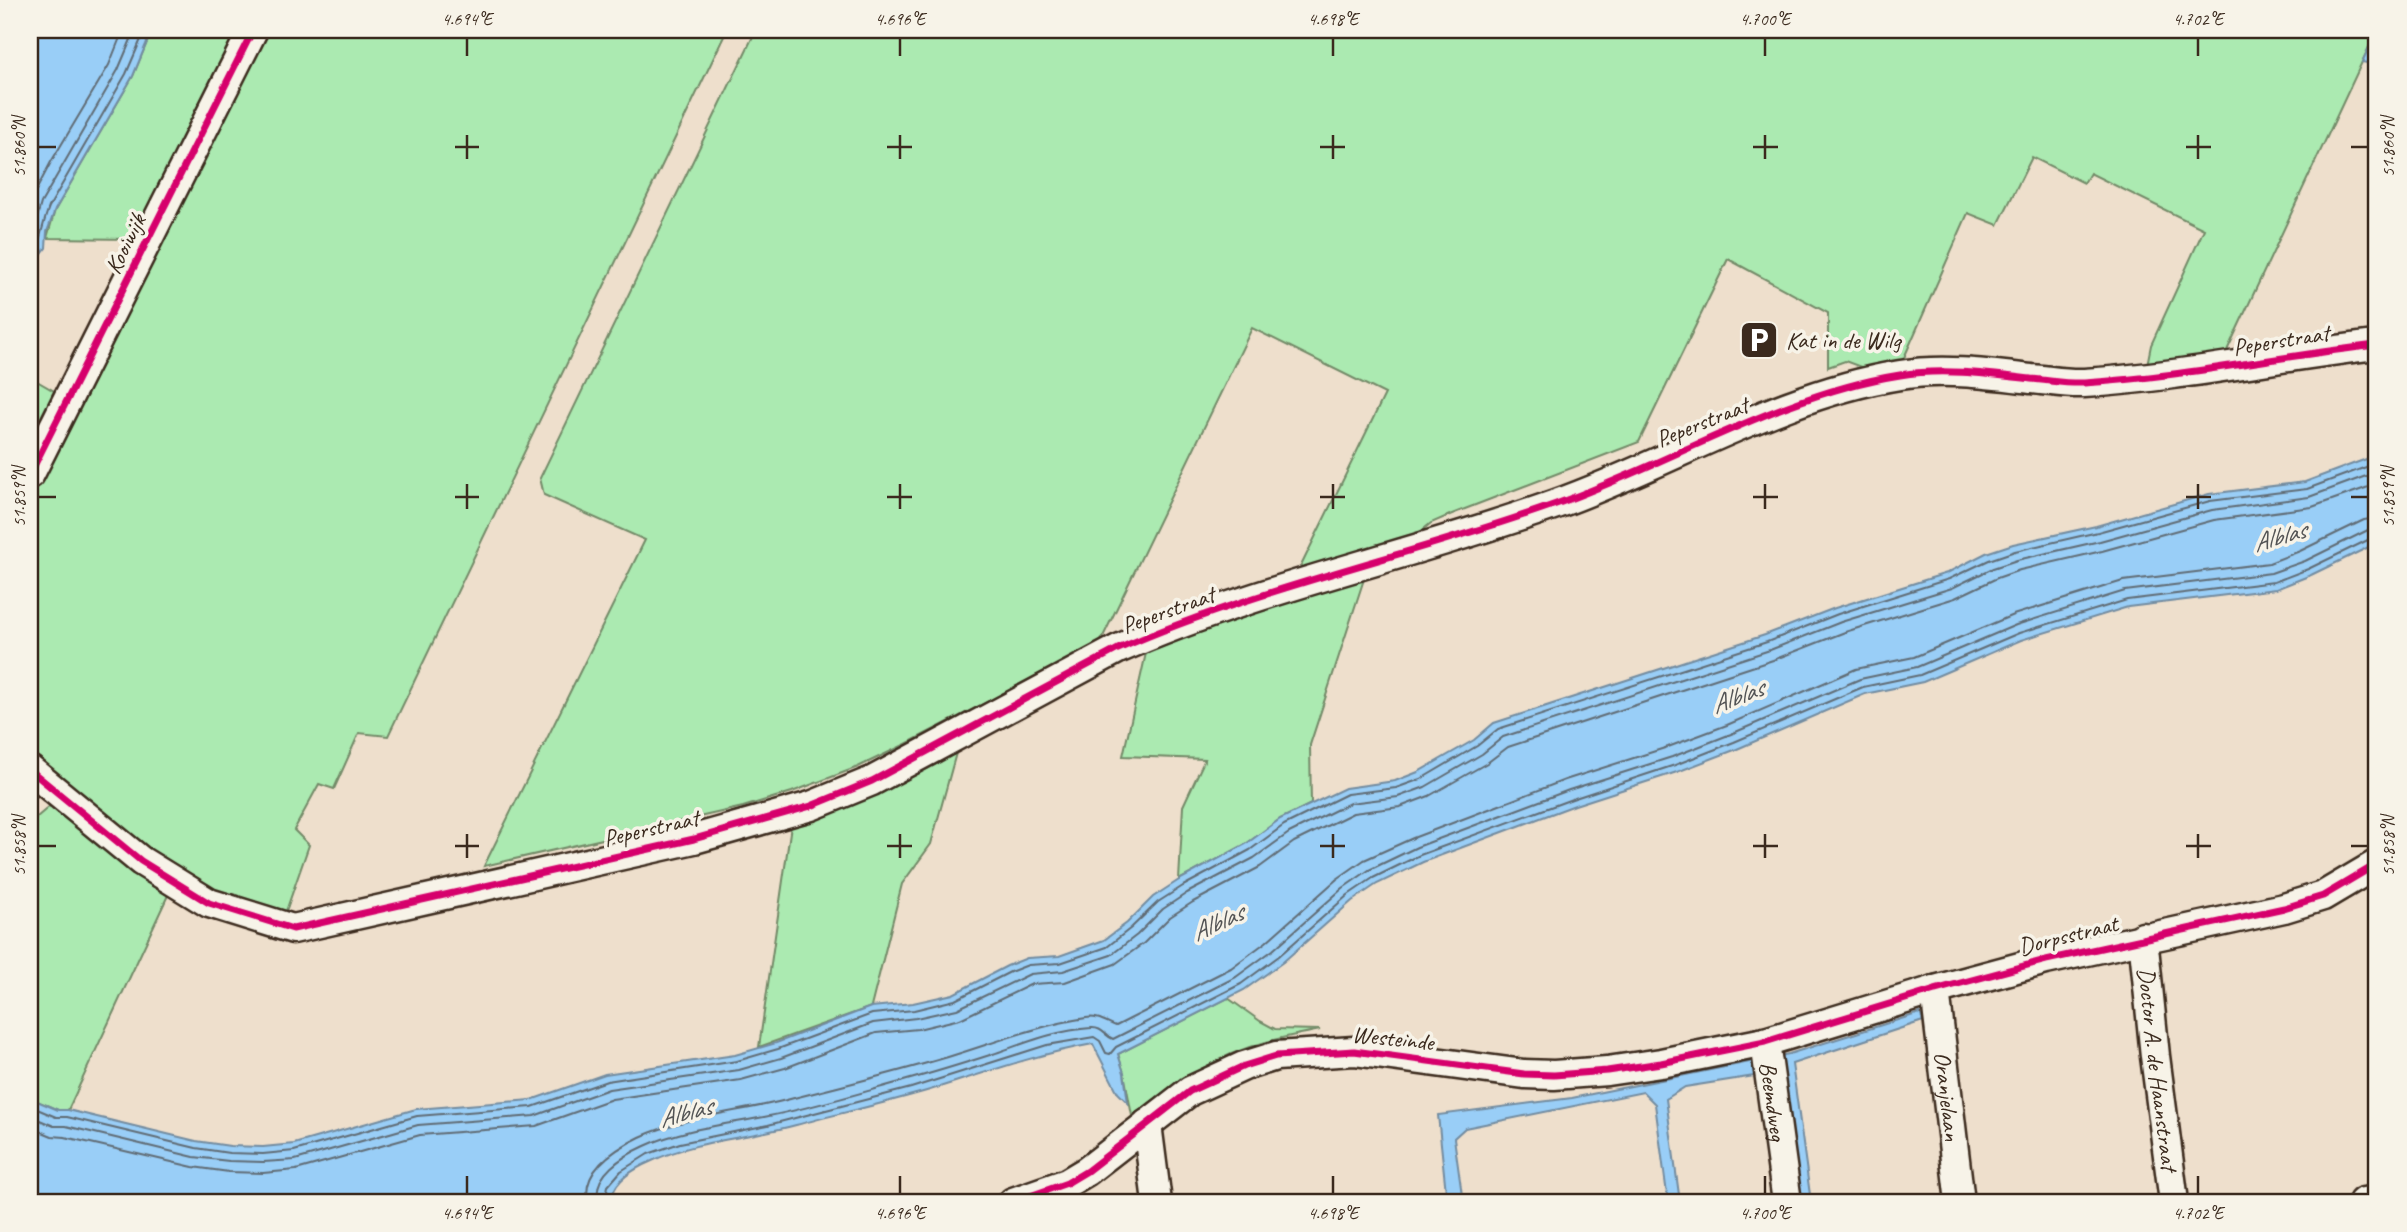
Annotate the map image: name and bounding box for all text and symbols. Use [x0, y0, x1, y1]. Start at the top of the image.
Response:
text: 4.694°E [442, 8, 495, 30]
text: 4.696°E [875, 8, 928, 30]
text: 4.698°E [1308, 8, 1361, 30]
text: 4.700°E [1740, 8, 1793, 30]
text: 4.702°E [2173, 8, 2226, 30]
text: 51.860°N [8, 114, 30, 177]
text: 51.860°N [2377, 114, 2399, 177]
street label: Kooiwijk [98, 207, 153, 279]
street label: Peperstraat [2231, 317, 2334, 362]
parking icon: Kat in de Wilg [1738, 319, 1780, 361]
place label: Kat in de Wilg [1786, 325, 1903, 355]
street label: Peperstraat [1651, 389, 1755, 454]
text: 51.859°N [8, 464, 30, 527]
text: 51.859°N [2377, 464, 2399, 527]
water label: Alblas [2249, 512, 2314, 560]
street label: Peperstraat [1117, 578, 1222, 641]
water label: Alblas [1706, 670, 1773, 721]
street label: Peperstraat [600, 802, 705, 854]
text: 51.858°N [8, 813, 30, 876]
text: 51.858°N [2377, 813, 2399, 876]
water label: Alblas [1186, 894, 1253, 949]
street label: Dorpsstraat [2015, 908, 2123, 962]
street label: Doctor A. de Haanstraat [2131, 966, 2185, 1176]
street label: Westeinde [1351, 1019, 1437, 1057]
street label: Oranjelaan [1927, 1050, 1968, 1143]
street label: Beemdweg [1753, 1060, 1794, 1144]
water label: Alblas [655, 1088, 720, 1135]
text: 4.694°E [442, 1202, 495, 1224]
text: 4.696°E [875, 1202, 928, 1224]
text: 4.698°E [1308, 1202, 1361, 1224]
text: 4.700°E [1740, 1202, 1793, 1224]
text: 4.702°E [2173, 1202, 2226, 1224]

